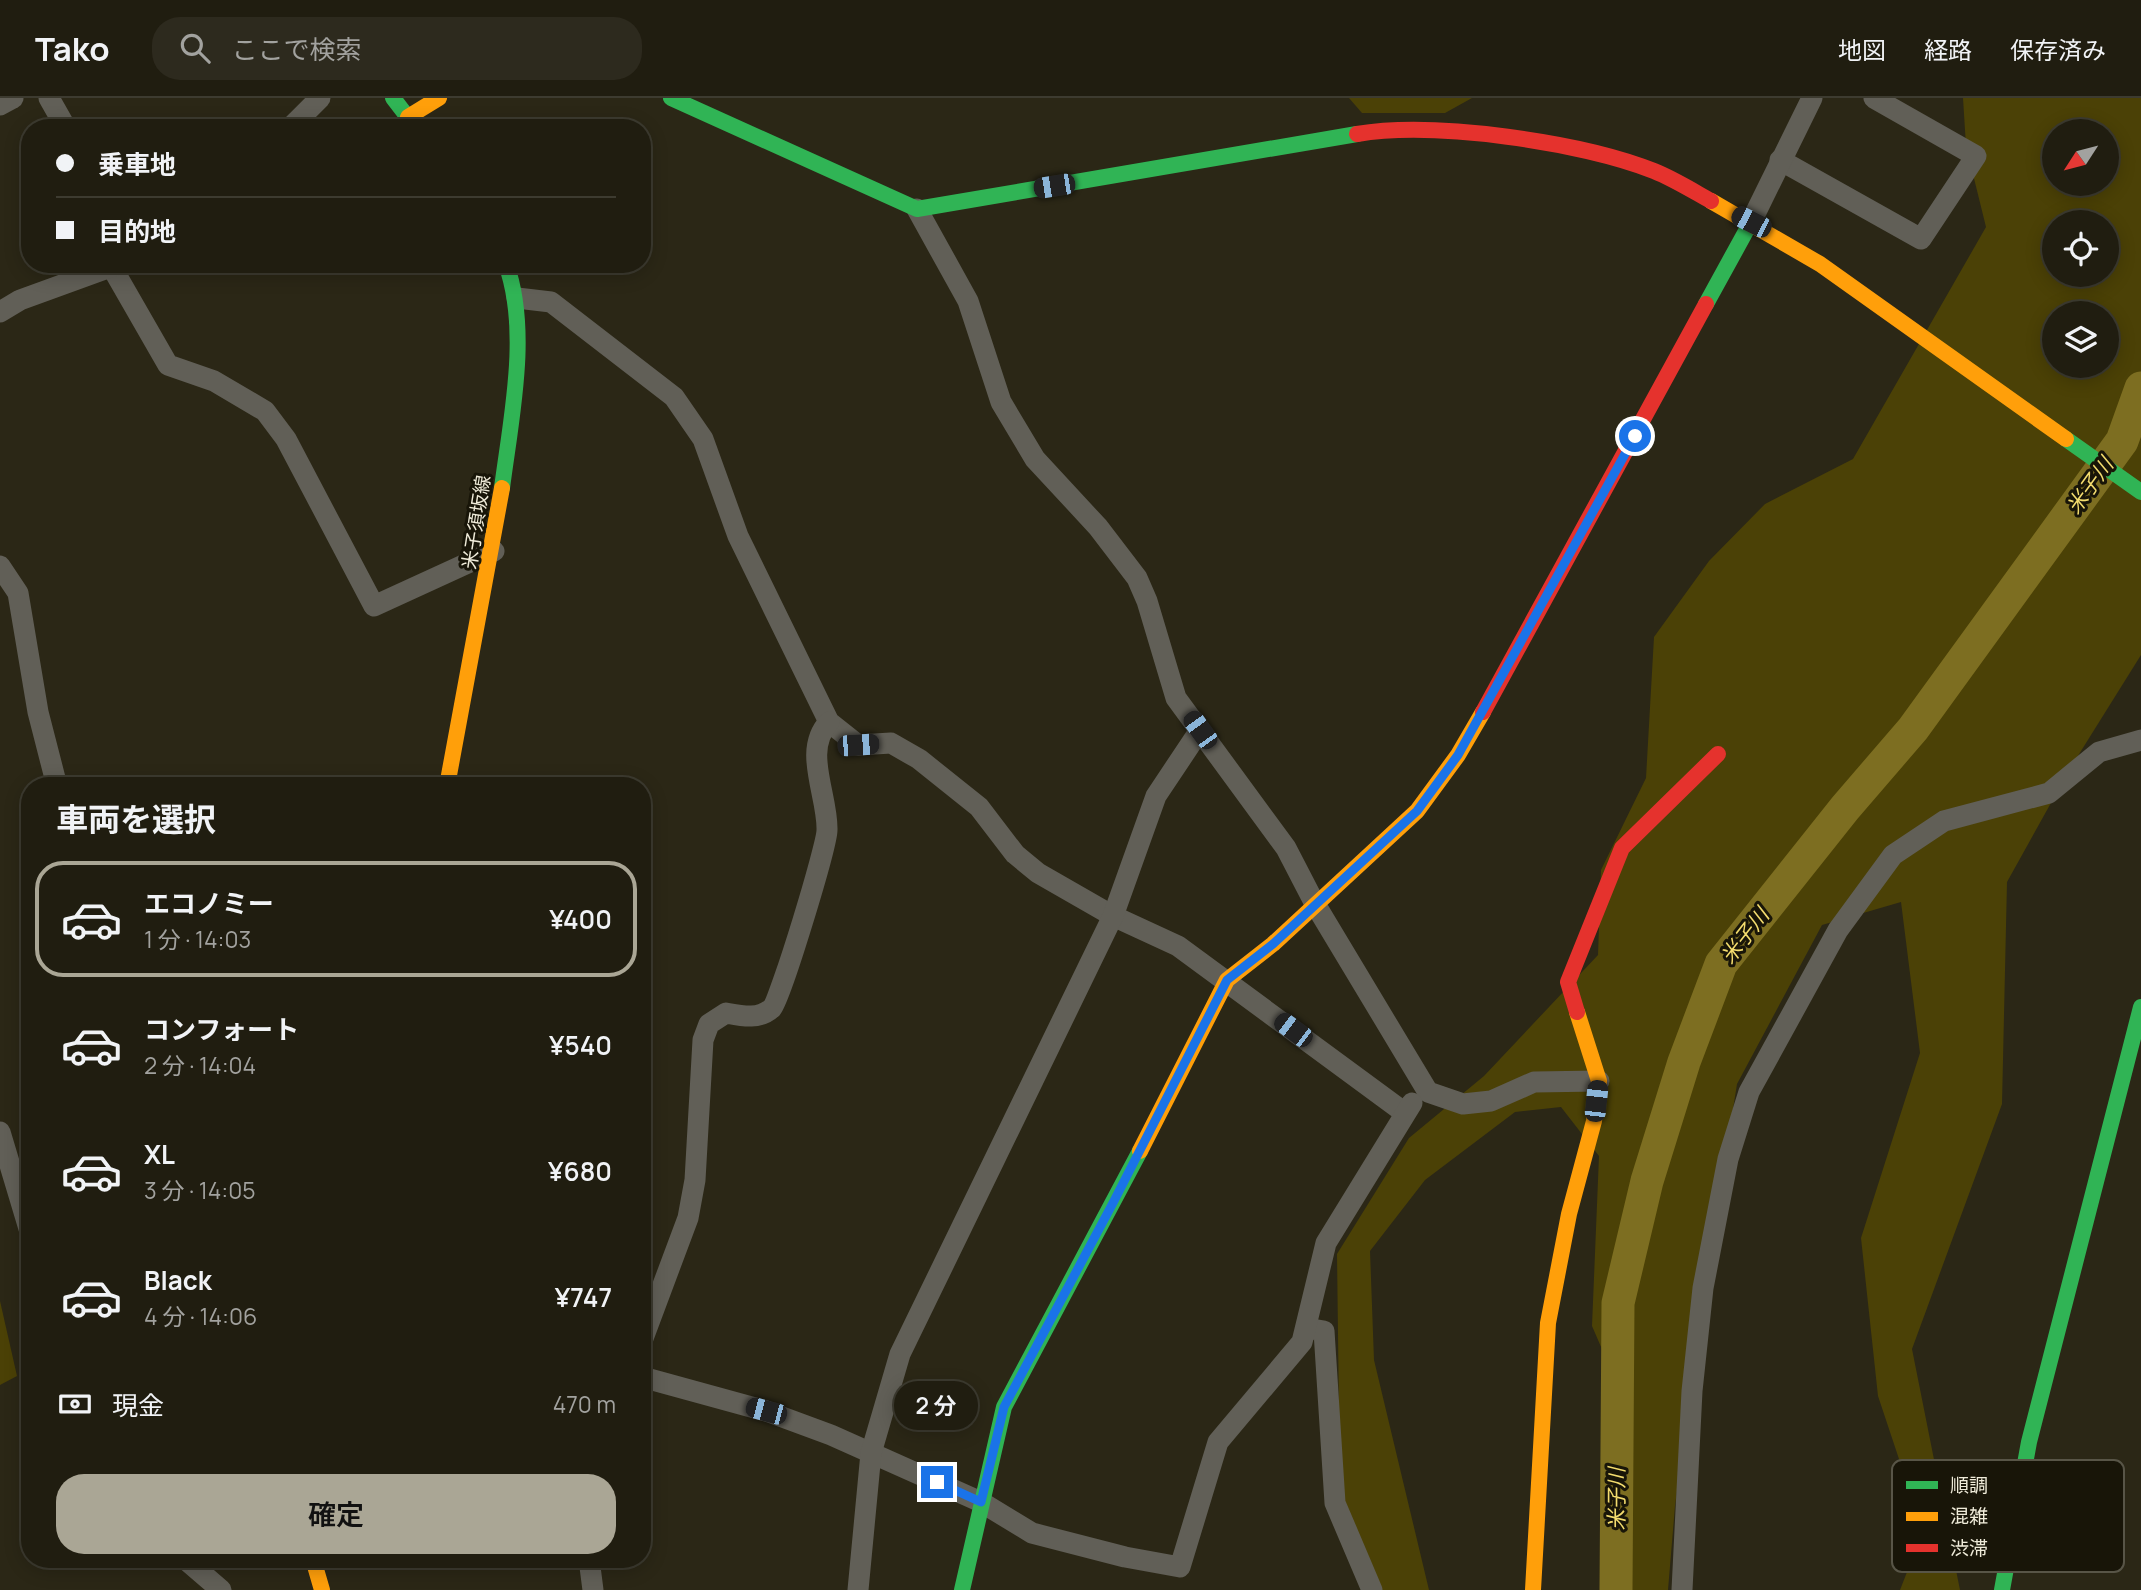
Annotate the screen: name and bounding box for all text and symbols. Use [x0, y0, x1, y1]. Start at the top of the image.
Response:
search box [152, 17, 642, 80]
text: Tako [35, 26, 110, 71]
icon: search [176, 29, 214, 67]
text: ここで検索 [232, 31, 362, 67]
text: 地図 [1838, 33, 1886, 66]
text: 経路 [1924, 33, 1972, 66]
text: 保存済み [2010, 33, 2106, 66]
north arrow [2042, 119, 2119, 196]
map controls [2042, 119, 2119, 378]
text: 乗車地 [98, 146, 176, 182]
car [1032, 172, 1077, 200]
car [1728, 203, 1775, 241]
button: locate [2042, 210, 2119, 287]
text: 目的地 [98, 213, 176, 249]
button: layers [2042, 301, 2119, 378]
route start [1619, 420, 1651, 452]
water label: 米子川 [2059, 450, 2120, 519]
street label: 米子須坂線 [456, 473, 496, 571]
car [1180, 707, 1221, 753]
car [837, 733, 880, 757]
text: 車両を選択 [56, 797, 216, 841]
text: エコノミー [144, 885, 274, 921]
icon: car [60, 888, 123, 951]
water label: 米子川 [1714, 900, 1776, 969]
text: ¥400 [549, 901, 612, 937]
text: 1 分 · 14:03 [144, 923, 251, 955]
car [1270, 1009, 1317, 1051]
text: コンフォート [144, 1011, 299, 1047]
icon: car [60, 1014, 123, 1077]
text: ¥540 [549, 1027, 612, 1063]
text: 2 分 · 14:04 [144, 1049, 256, 1081]
car [1584, 1079, 1609, 1123]
text: XL [144, 1136, 175, 1172]
icon: car [60, 1140, 123, 1203]
text: ¥680 [548, 1153, 612, 1189]
text: 3 分 · 14:05 [144, 1174, 255, 1206]
text: Black [144, 1262, 212, 1298]
icon: car [60, 1266, 123, 1329]
text: ¥747 [555, 1279, 612, 1315]
text: 4 分 · 14:06 [144, 1300, 257, 1332]
callout: 2 分 [895, 1380, 979, 1430]
icon: cash [56, 1385, 94, 1423]
text: 現金 [112, 1387, 164, 1423]
text: 470 m [553, 1388, 616, 1420]
text: 2 分 [915, 1389, 957, 1421]
car [743, 1395, 790, 1427]
legend [1892, 1460, 2124, 1572]
route end [921, 1466, 953, 1498]
water label: 米子川 [1602, 1466, 1630, 1531]
text: 順調 [1950, 1472, 1988, 1498]
button: 確定 [56, 1474, 616, 1554]
text: 混雑 [1950, 1503, 1988, 1529]
text: 渋滞 [1950, 1535, 1988, 1561]

